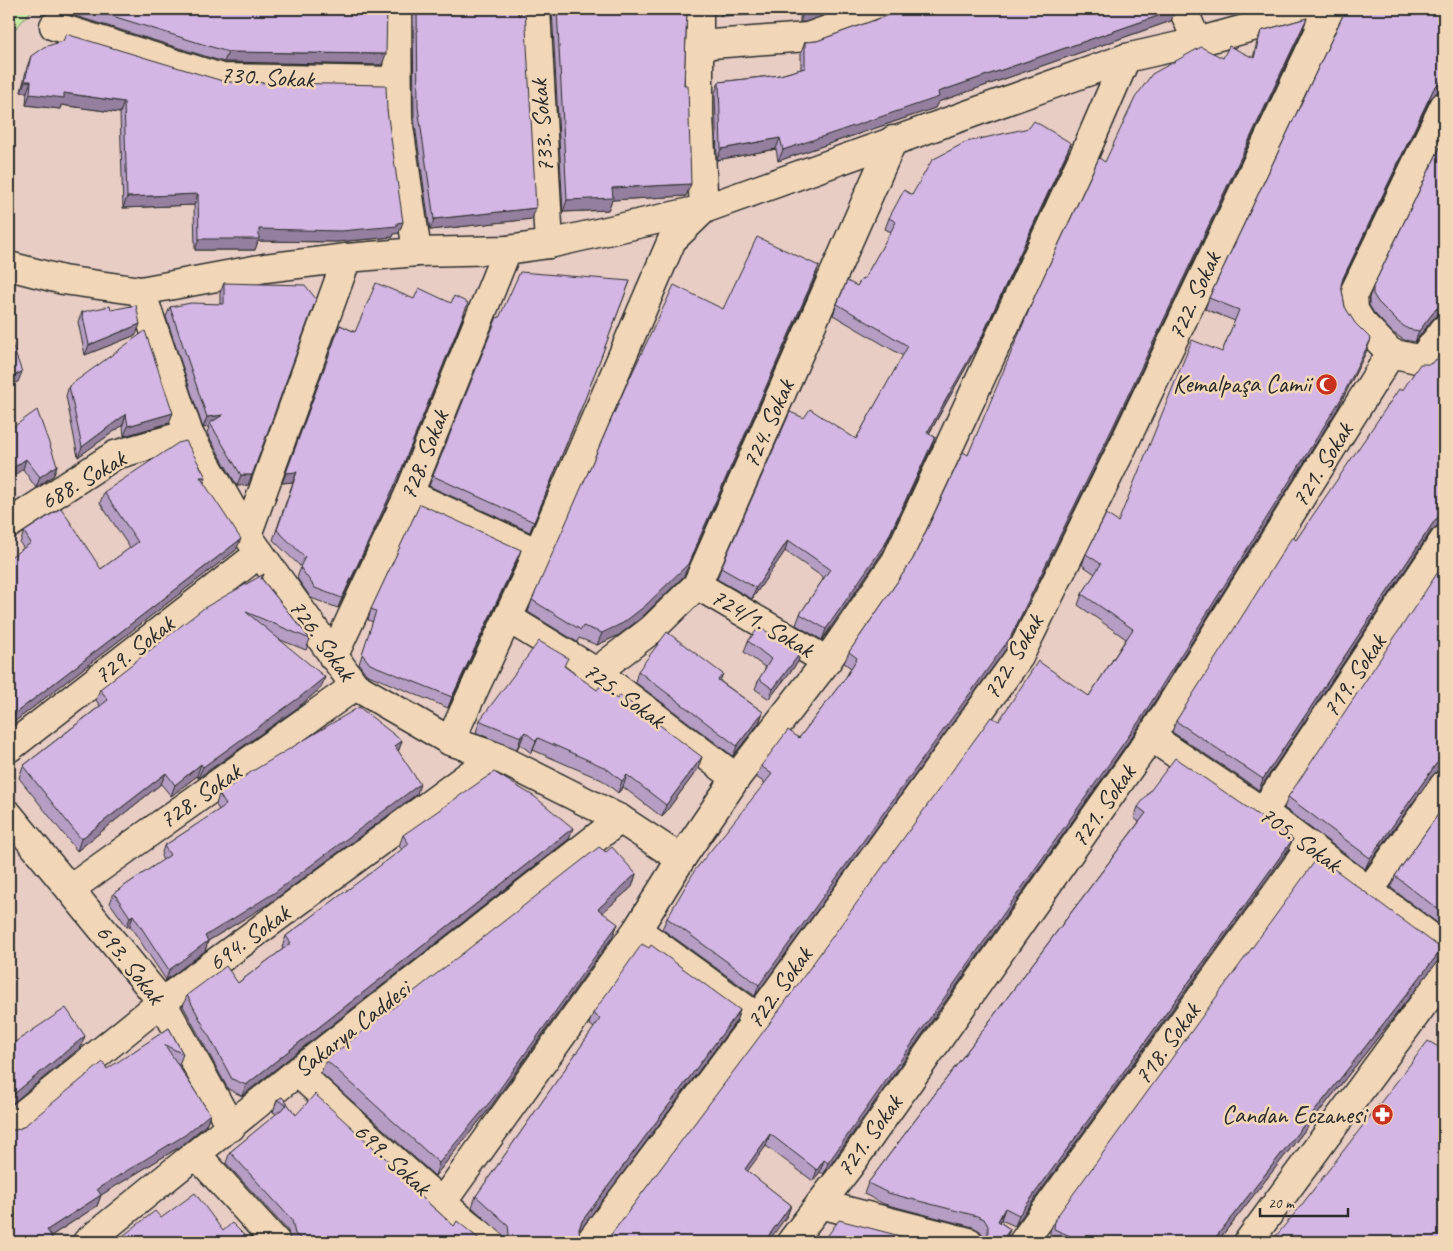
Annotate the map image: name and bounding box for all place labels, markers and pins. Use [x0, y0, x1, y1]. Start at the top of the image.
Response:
place label: Kemalpaşa Camii [1173, 368, 1314, 400]
mosque icon: Kemalpaşa Camii [1315, 372, 1339, 396]
place label: Candan Eczanesi [1222, 1099, 1369, 1131]
pharmacy icon: Candan Eczanesi [1370, 1103, 1394, 1127]

